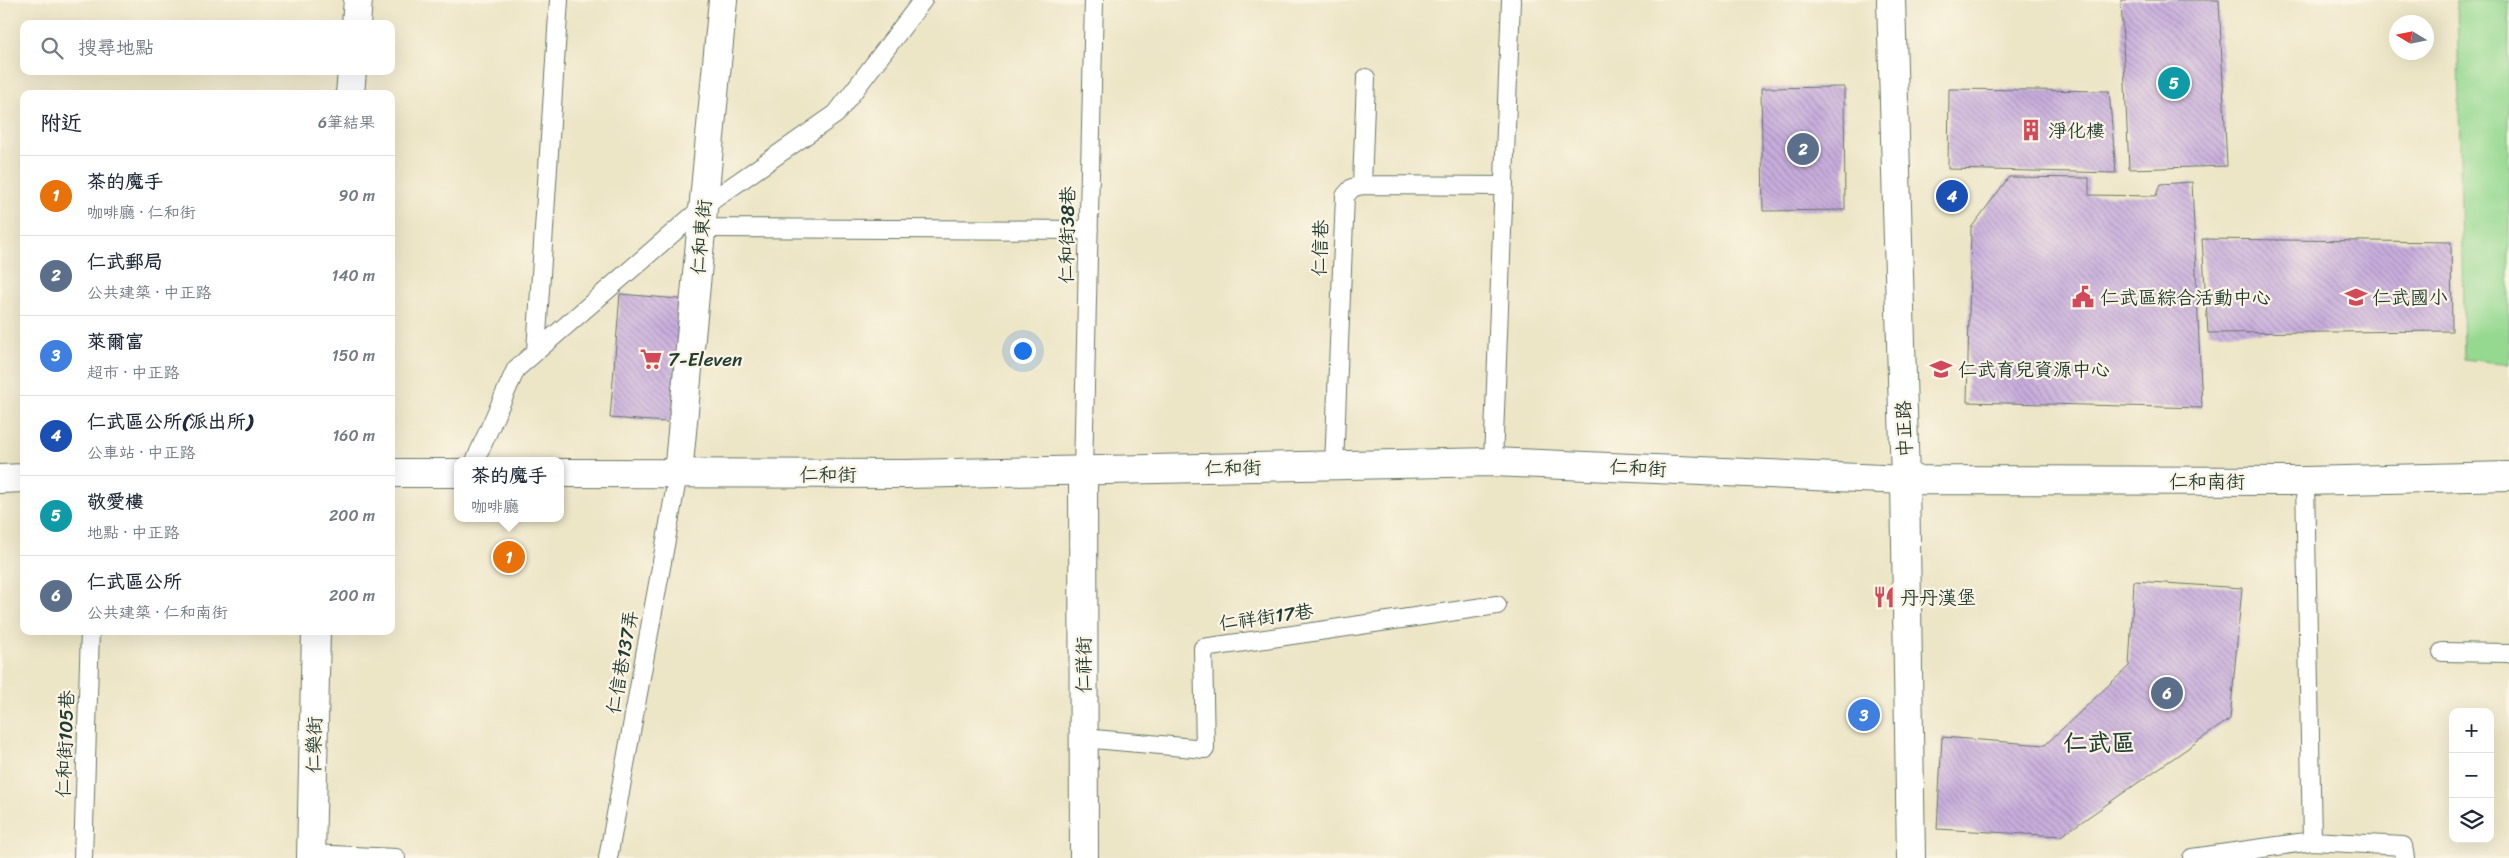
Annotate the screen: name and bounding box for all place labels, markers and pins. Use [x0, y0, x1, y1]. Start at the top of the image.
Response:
pin: 5 [2158, 64, 2190, 102]
place label: 淨化樓 [2048, 114, 2105, 147]
building icon: 淨化樓 [2018, 117, 2044, 143]
pin: 2 [1787, 130, 1819, 168]
pin: 4 [1936, 177, 1968, 215]
place label: 仁武區綜合活動中心 [2100, 281, 2271, 314]
place label: 仁武國小 [2372, 281, 2448, 314]
public building icon: 仁武區綜合活動中心 [2070, 284, 2096, 310]
school or university icon: 仁武國小 [2343, 284, 2369, 310]
place label: 7-Eleven [668, 343, 742, 376]
supermarket icon: 7-Eleven [638, 346, 664, 372]
place label: 仁武育兒資源中心 [1958, 353, 2110, 386]
school or university icon: 仁武育兒資源中心 [1928, 356, 1954, 382]
pin: 1 [493, 538, 525, 576]
place label: 丹丹漢堡 [1900, 581, 1976, 614]
restaurant icon: 丹丹漢堡 [1871, 584, 1897, 610]
pin: 6 [2151, 674, 2183, 712]
pin: 3 [1848, 696, 1880, 734]

